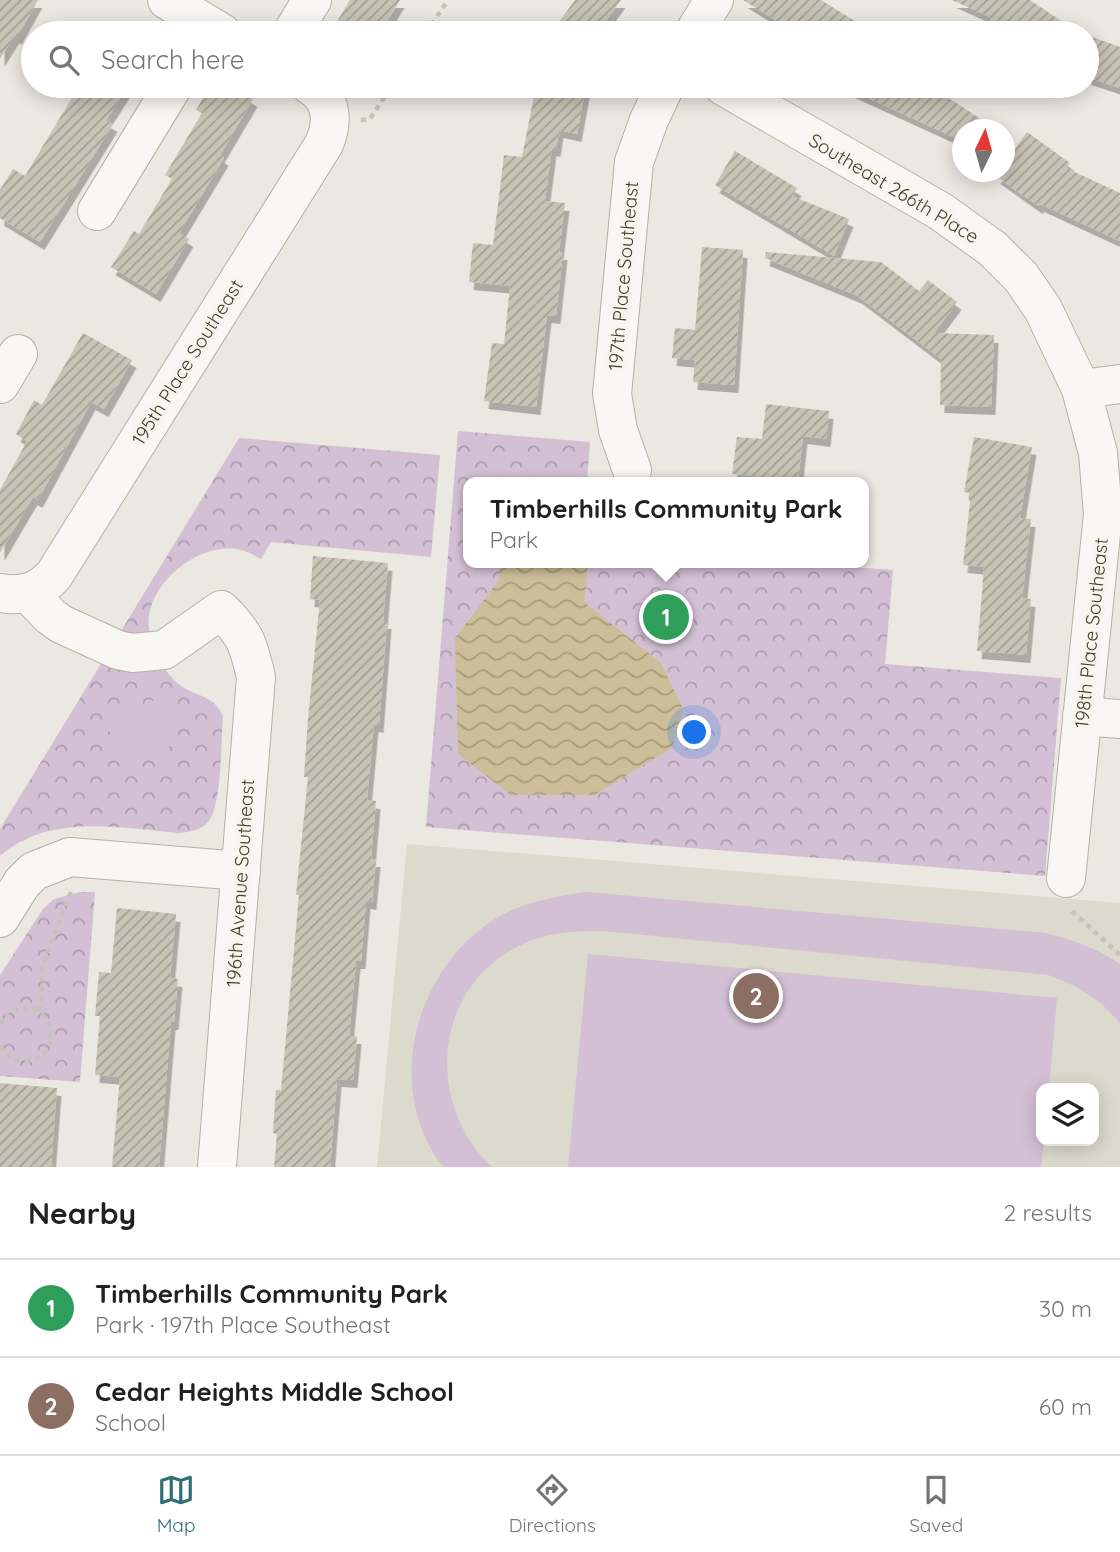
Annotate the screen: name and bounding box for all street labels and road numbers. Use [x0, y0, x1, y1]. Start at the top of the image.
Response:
street label: Southeast 266th Place [805, 128, 983, 248]
street label: 197th Place Southeast [603, 180, 643, 372]
street label: 195th Place Southeast [126, 275, 248, 449]
street label: 198th Place Southeast [1069, 537, 1113, 729]
street label: 196th Avenue Southeast [221, 778, 259, 988]

